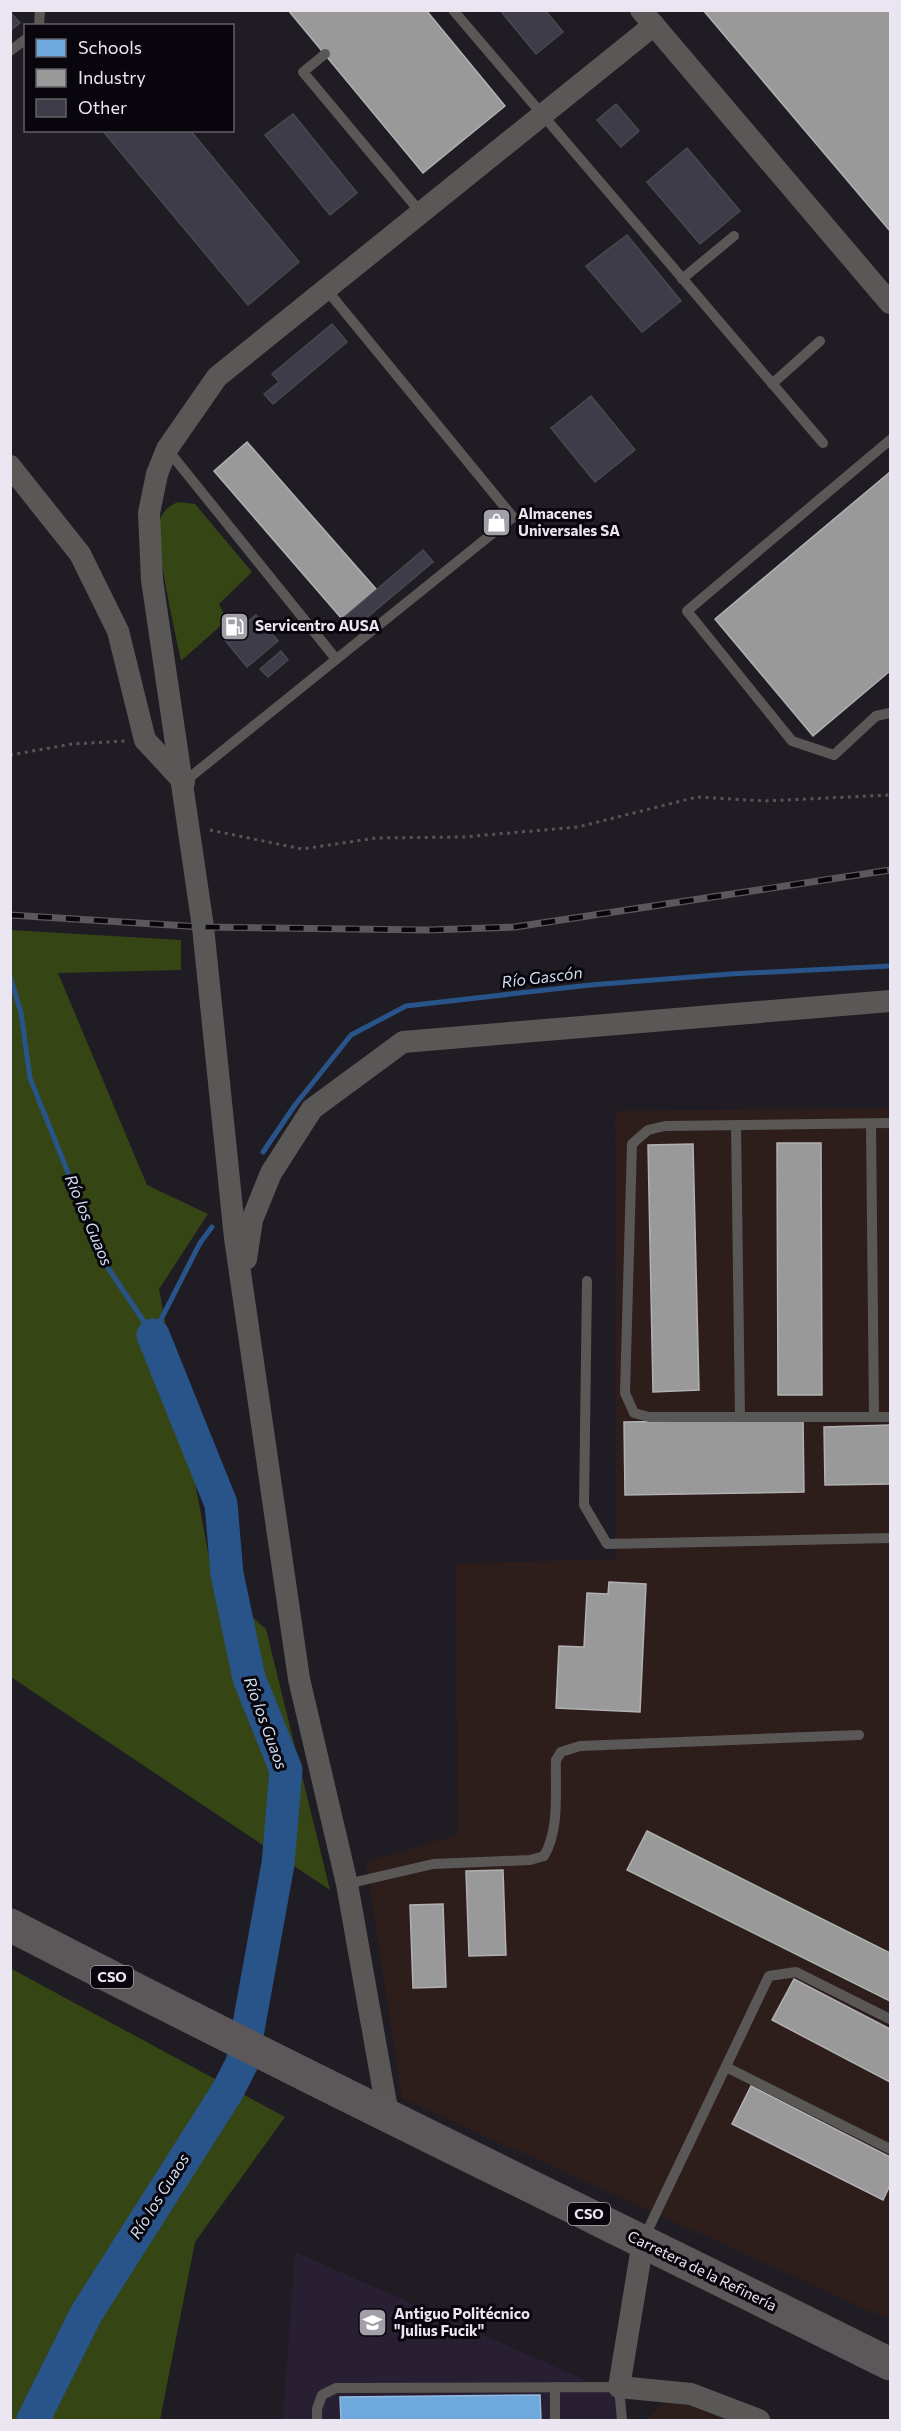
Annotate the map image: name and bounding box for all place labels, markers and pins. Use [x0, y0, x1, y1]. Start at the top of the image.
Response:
place label: Almacenes Universales SA [518, 504, 620, 539]
shop icon: Almacenes Universales SA [481, 507, 513, 539]
fuel station icon: Servicentro AUSA [218, 610, 250, 642]
place label: Servicentro AUSA [255, 616, 380, 634]
place label: Antiguo Politécnico "Julius Fucik" [394, 2304, 530, 2339]
school or university icon: Antiguo Politécnico "Julius Fucik" [357, 2307, 389, 2339]

